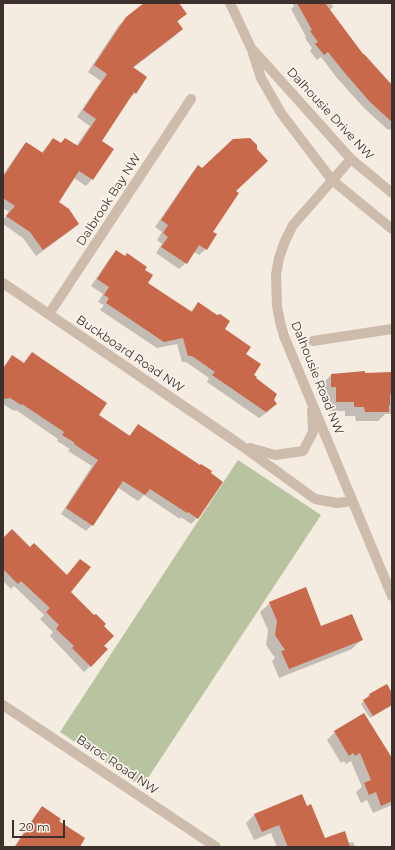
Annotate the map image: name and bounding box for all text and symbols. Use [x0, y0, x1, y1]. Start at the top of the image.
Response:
street label: Dalhousie Drive NW [284, 65, 376, 163]
street label: Dalbrook Bay NW [74, 151, 144, 249]
street label: Buckboard Road NW [73, 313, 187, 395]
street label: Dalhousie Road NW [288, 319, 346, 437]
street label: Baroc Road NW [73, 732, 161, 798]
scale bar [14, 812, 67, 838]
text: 20 m [19, 819, 50, 834]

